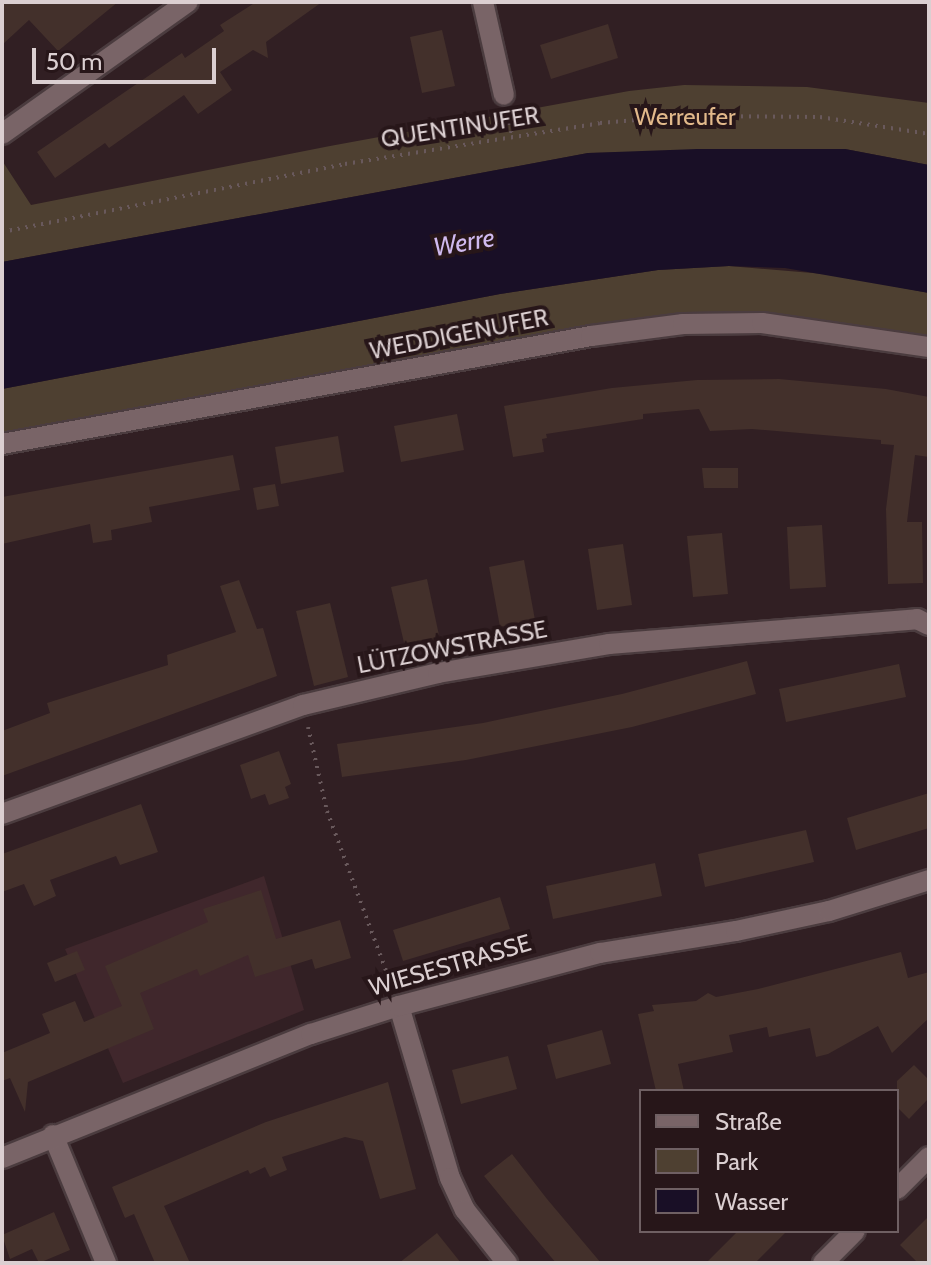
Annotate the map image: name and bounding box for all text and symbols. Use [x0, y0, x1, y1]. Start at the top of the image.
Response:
scale bar [36, 32, 220, 82]
text: 50 m [46, 47, 102, 76]
street label: QUENTINUFER [379, 100, 541, 154]
park label: Werreufer [634, 103, 736, 131]
water label: Werre [431, 222, 497, 264]
street label: WEDDIGENUFER [367, 303, 551, 365]
street label: LÜTZOWSTRASSE [355, 614, 549, 680]
street label: WIESESTRASSE [366, 928, 534, 1002]
legend [639, 1089, 899, 1233]
text: Straße [715, 1107, 782, 1136]
text: Park [715, 1147, 758, 1176]
text: Wasser [715, 1187, 788, 1216]

